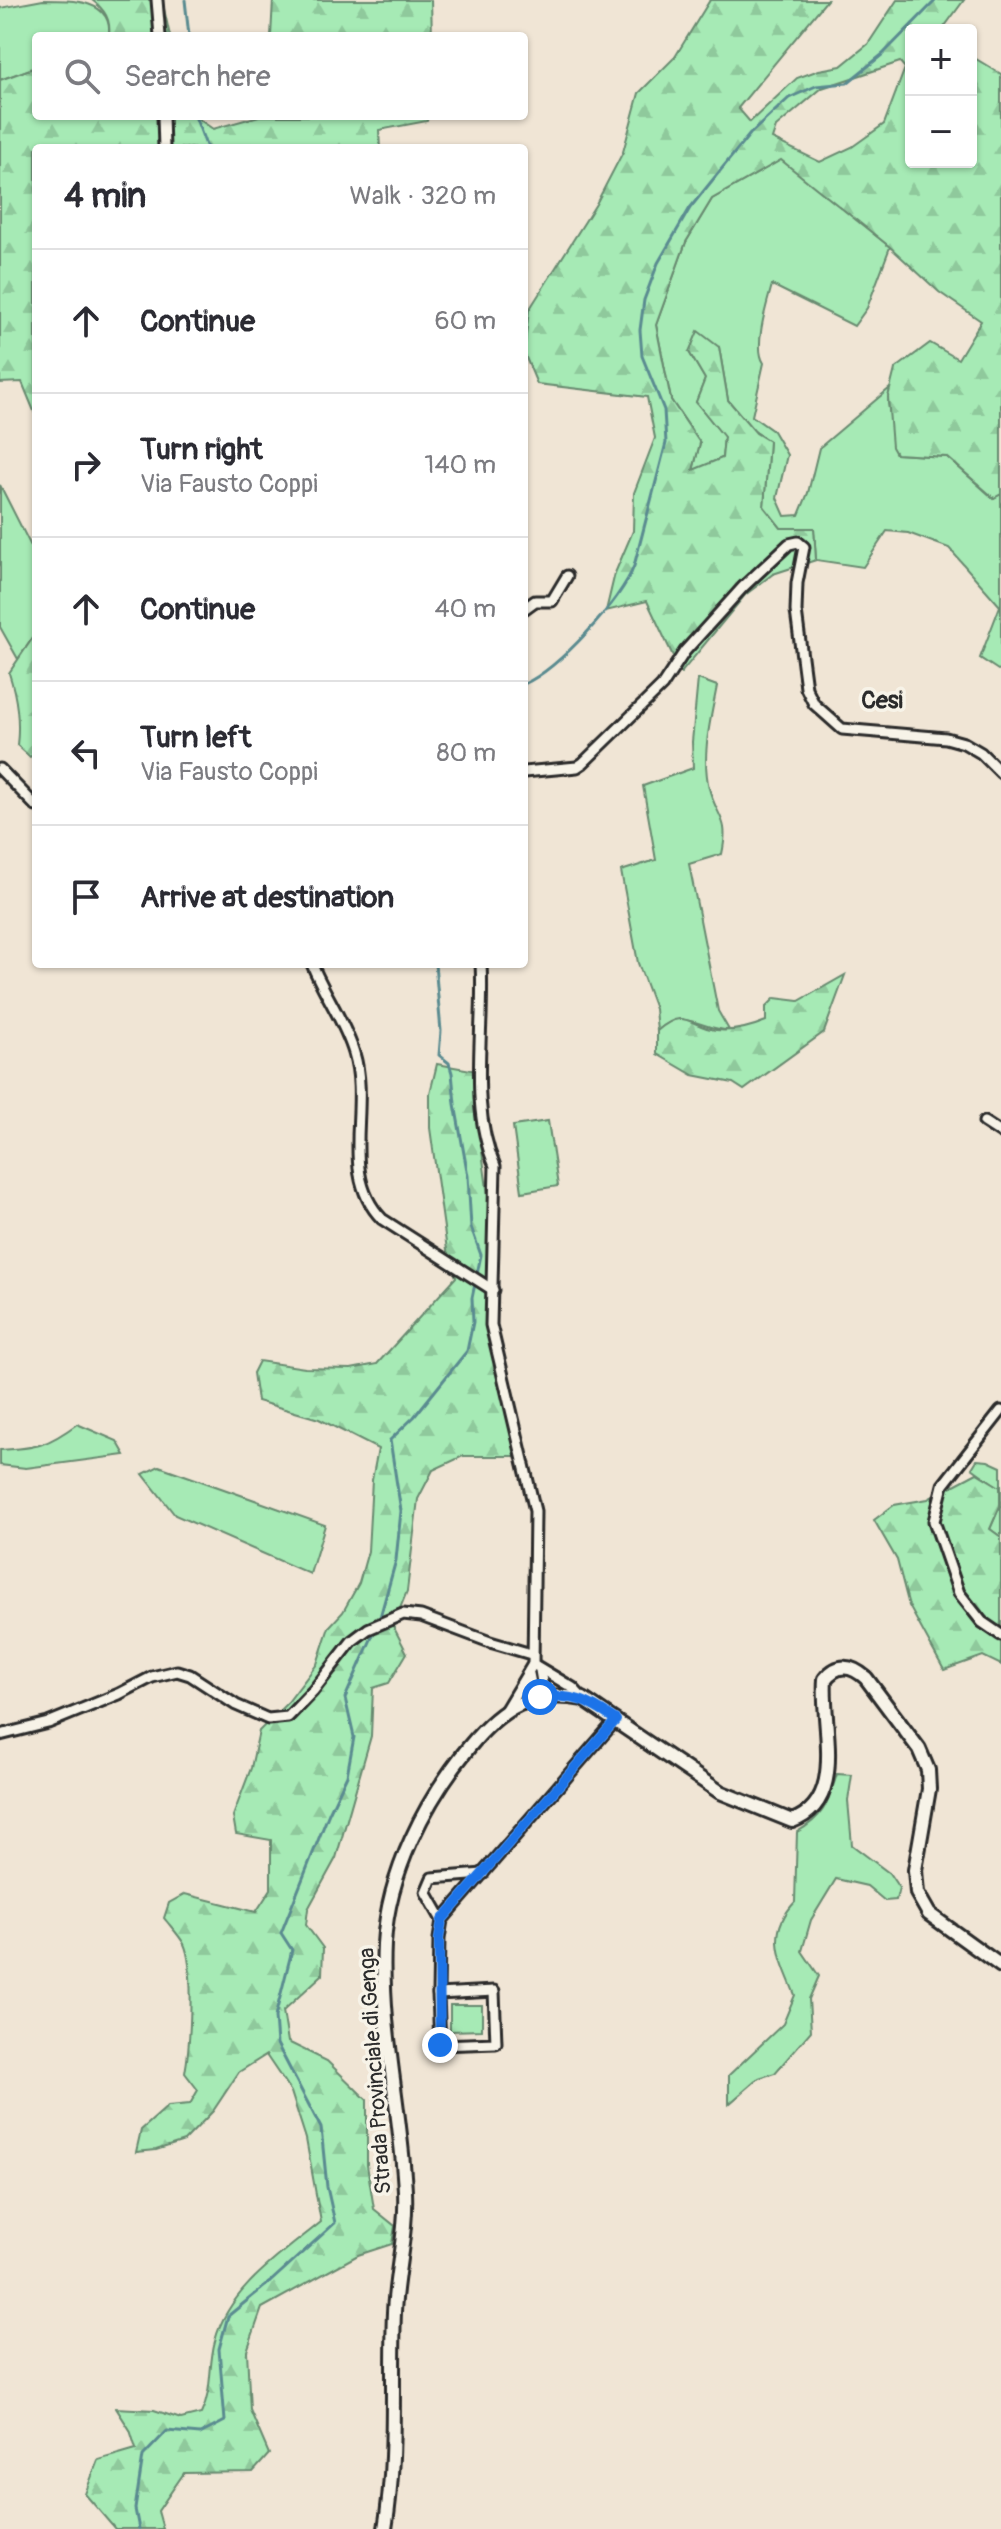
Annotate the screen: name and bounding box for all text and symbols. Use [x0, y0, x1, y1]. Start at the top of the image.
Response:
map controls [905, 24, 977, 168]
button: + [905, 24, 977, 96]
search box [32, 32, 528, 120]
icon: search [60, 54, 104, 98]
text: Search here [124, 58, 271, 95]
button: − [905, 96, 977, 168]
text: 4 min [64, 175, 146, 218]
text: Walk · 320 m [349, 180, 496, 212]
icon: ahead [64, 299, 108, 343]
text: Continue [140, 303, 255, 340]
text: 60 m [434, 305, 496, 337]
text: Turn right [140, 431, 263, 468]
icon: right [64, 443, 108, 487]
text: 140 m [424, 449, 496, 481]
text: Via Fausto Coppi [140, 468, 318, 500]
icon: ahead [64, 587, 108, 631]
text: Continue [140, 591, 255, 628]
text: 40 m [434, 593, 496, 625]
district label: Cesi [861, 686, 903, 715]
text: Turn left [140, 719, 251, 756]
icon: left [64, 731, 108, 775]
text: 80 m [436, 737, 496, 769]
text: Via Fausto Coppi [140, 756, 318, 788]
icon: arrive [64, 875, 108, 919]
text: Arrive at destination [140, 879, 394, 916]
route start [522, 1679, 558, 1715]
street label: Strada Provinciale di Genga [352, 1947, 398, 2195]
route end [422, 2027, 458, 2063]

